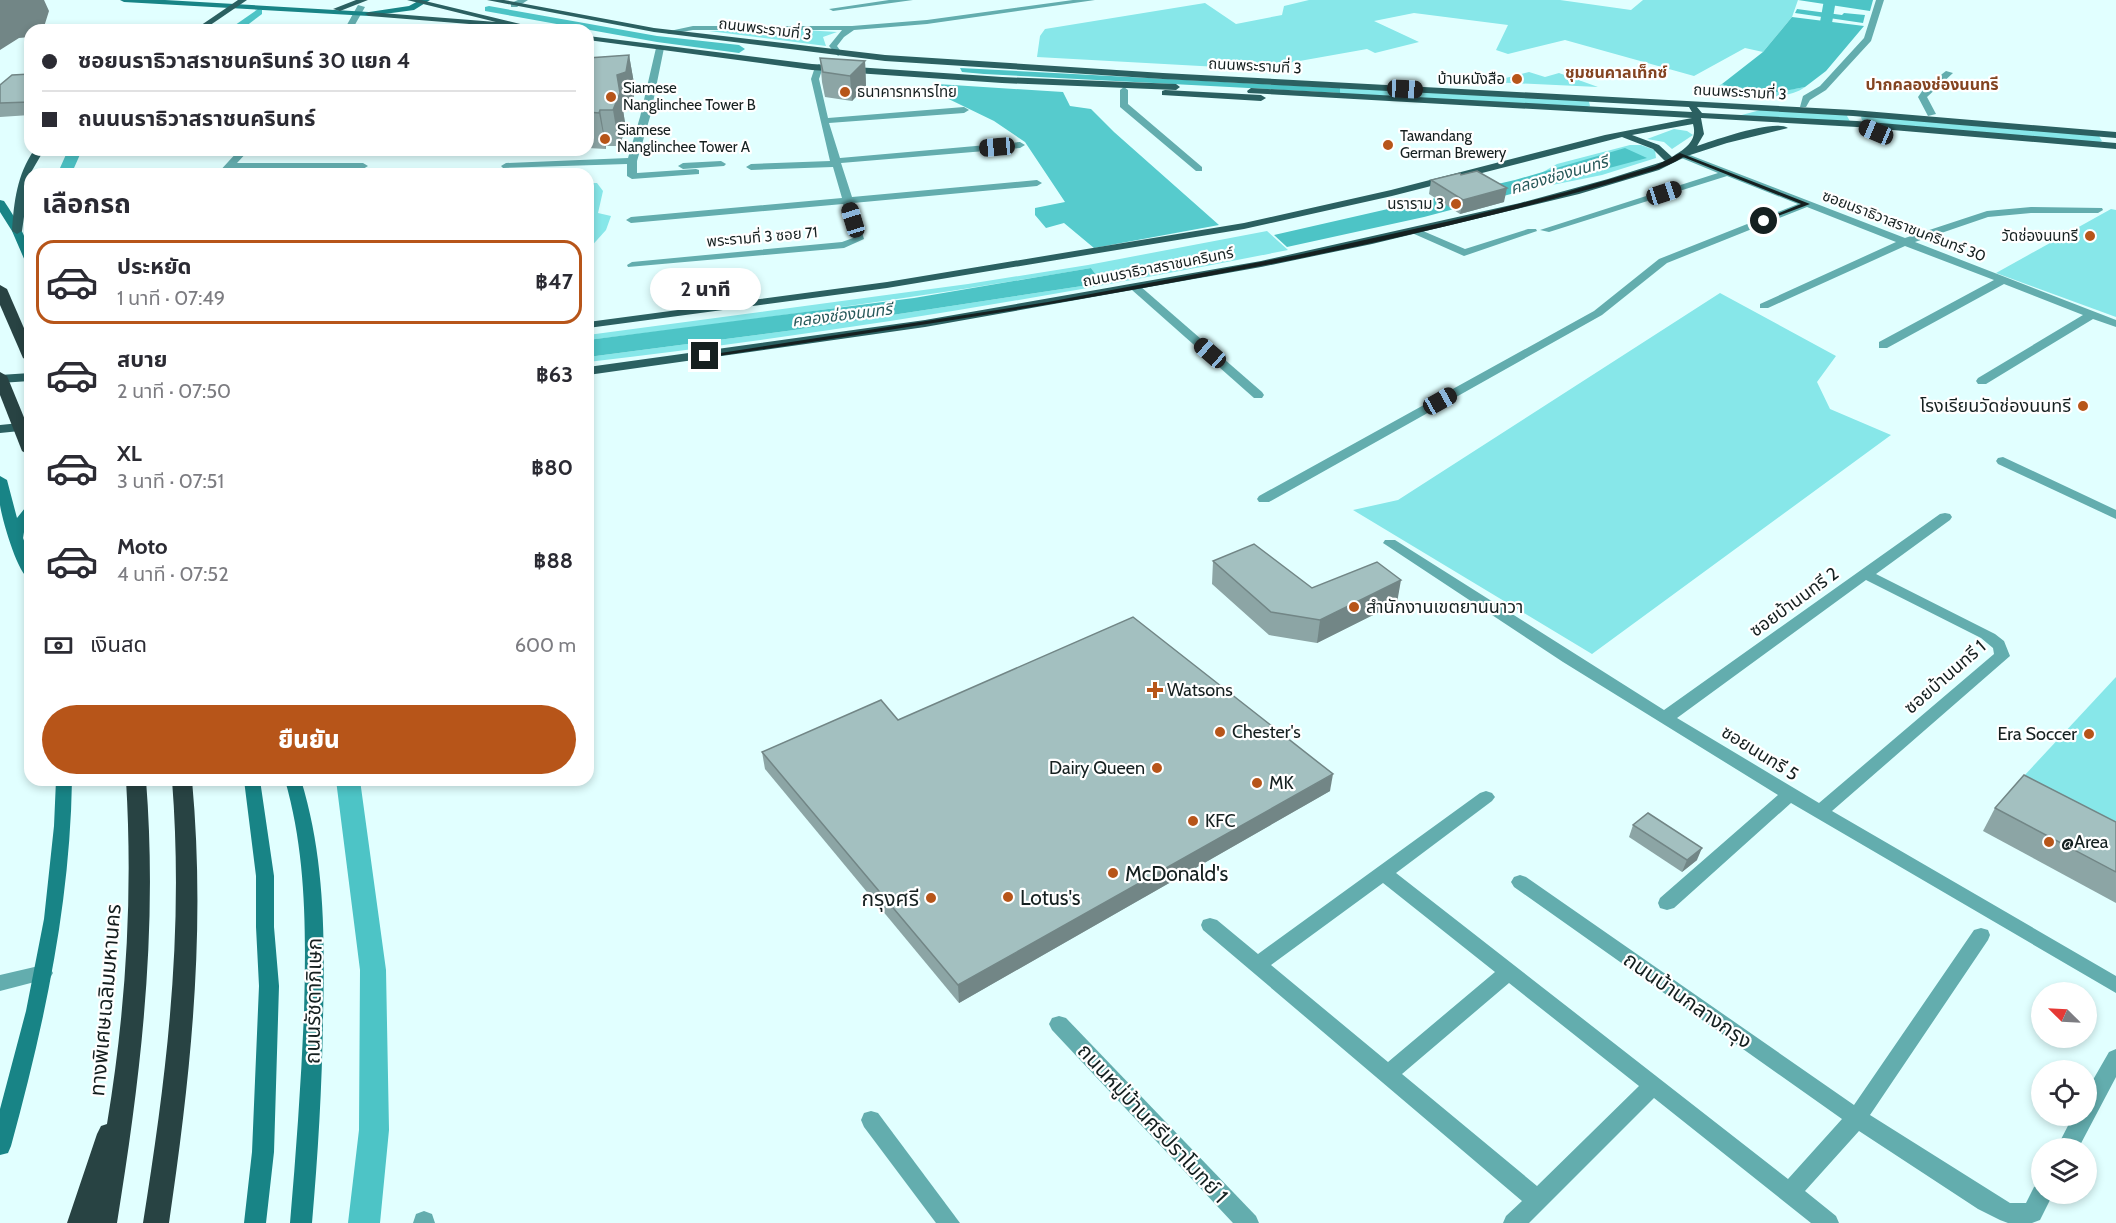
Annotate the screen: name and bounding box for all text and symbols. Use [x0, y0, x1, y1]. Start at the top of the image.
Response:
street label: ถนนพระรามที่ 3 [718, 12, 813, 44]
text: ซอยนราธิวาสราชนครินทร์ 30 แยก 4 [78, 47, 410, 74]
street label: ถนนพระรามที่ 3 [1208, 53, 1302, 77]
district label: ชุมชนคาลเท็กซ์ [1565, 63, 1667, 82]
place label: บ้านหนังสือ [1437, 70, 1505, 88]
marker: บ้านหนังสือ [1510, 72, 1524, 86]
district label: ปากคลองช่องนนทรี [1865, 75, 1999, 94]
place label: Siamese Nanglinchee Tower B [623, 79, 756, 114]
car [1387, 79, 1423, 99]
street label: ถนนพระรามที่ 3 [1693, 79, 1787, 103]
place label: ธนาคารทหารไทย [857, 83, 957, 101]
marker: ธนาคารทหารไทย [838, 85, 852, 99]
marker: Siamese Nanglinchee Tower B [604, 90, 618, 104]
text: ถนนนราธิวาสราชนครินทร์ [78, 105, 316, 132]
car [1856, 117, 1896, 147]
place label: Siamese Nanglinchee Tower A [617, 121, 751, 156]
place label: Tawandang German Brewery [1400, 127, 1507, 162]
marker: Siamese Nanglinchee Tower A [598, 132, 612, 146]
car [978, 136, 1016, 158]
marker: Tawandang German Brewery [1381, 138, 1395, 152]
water label: คลองช่องนนทรี [1508, 151, 1613, 198]
car [1644, 179, 1684, 207]
street label: ซอยนราธิวาสราชนครินทร์ 30 [1820, 186, 1988, 266]
text: เลือกรถ [42, 187, 131, 220]
place label: นราราม 3 [1387, 195, 1444, 213]
marker: นราราม 3 [1449, 197, 1463, 211]
car [839, 200, 867, 240]
route start [1750, 207, 1777, 234]
street label: พระรามที่ 3 ซอย 71 [706, 221, 818, 251]
place label: วัดช่องนนทรี [2002, 227, 2078, 245]
marker: วัดช่องนนทรี [2083, 229, 2097, 243]
street label: ถนนนราธิวาสราชนครินทร์ [1081, 243, 1236, 290]
text: ประหยัด [117, 253, 192, 280]
icon: car [45, 255, 99, 309]
text: ฿47 [535, 268, 573, 295]
callout: 2 นาที [650, 269, 760, 311]
text: 2 นาที [680, 277, 731, 301]
text: 1 นาที · 07:49 [117, 286, 225, 310]
water label: คลองช่องนนทรี [791, 299, 896, 331]
car [1191, 334, 1229, 372]
route end [691, 342, 718, 369]
text: สบาย [117, 346, 167, 373]
icon: car [45, 348, 99, 402]
text: ฿63 [536, 361, 573, 388]
text: 2 นาที · 07:50 [117, 379, 231, 403]
car [1420, 384, 1460, 418]
place label: โรงเรียนวัดช่องนนทรี [1920, 395, 2071, 417]
marker: โรงเรียนวัดช่องนนทรี [2076, 399, 2090, 413]
text: XL [117, 440, 142, 467]
icon: car [45, 441, 99, 495]
text: ฿80 [531, 454, 573, 481]
text: 3 นาที · 07:51 [117, 469, 224, 493]
text: Moto [117, 533, 168, 560]
icon: car [45, 534, 99, 588]
text: ฿88 [534, 547, 573, 574]
text: 4 นาที · 07:52 [117, 562, 229, 586]
street label: ซอยบ้านนทรี 2 [1745, 562, 1843, 642]
place label: สำนักงานเขตยานนาวา [1366, 596, 1523, 618]
marker: สำนักงานเขตยานนาวา [1347, 600, 1361, 614]
icon: cash [42, 629, 75, 662]
text: เงินสด [90, 631, 147, 658]
text: 600 m [515, 633, 576, 657]
street label: ซอยบ้านนทรี 1 [1900, 636, 1990, 718]
place label: Watsons [1167, 679, 1233, 701]
marker: Watsons [1148, 683, 1162, 697]
button: ยืนยัน [42, 705, 576, 774]
place label: Chester's [1232, 721, 1301, 743]
street label: ซอยนนทรี 5 [1717, 721, 1803, 785]
place label: Era Soccer [1998, 723, 2077, 745]
marker: Chester's [1213, 725, 1227, 739]
marker: Era Soccer [2082, 727, 2096, 741]
place label: Dairy Queen [1049, 757, 1145, 779]
marker: Dairy Queen [1150, 761, 1164, 775]
place label: MK [1269, 772, 1295, 794]
marker: MK [1250, 776, 1264, 790]
place label: KFC [1205, 810, 1236, 832]
marker: KFC [1186, 814, 1200, 828]
place label: @Area [2061, 831, 2109, 853]
marker: @Area [2042, 835, 2056, 849]
place label: McDonald's [1125, 861, 1229, 886]
marker: McDonald's [1106, 866, 1120, 880]
place label: Lotus's [1020, 885, 1081, 910]
place label: กรุงศรี [861, 886, 919, 912]
marker: Lotus's [1001, 890, 1015, 904]
marker: กรุงศรี [924, 891, 938, 905]
street label: ทางพิเศษเฉลิมมหานคร [84, 903, 126, 1097]
street label: ถนนรัชดาภิเษก [299, 938, 327, 1064]
street label: ถนนบ้านกลางกรุง [1618, 946, 1757, 1054]
north arrow [2031, 982, 2097, 1048]
map controls [2031, 982, 2097, 1204]
street label: ถนนหมู่บ้านศรีปราโมทย์ 1 [1072, 1038, 1233, 1209]
button: locate [2031, 1060, 2097, 1126]
button: layers [2031, 1138, 2097, 1204]

